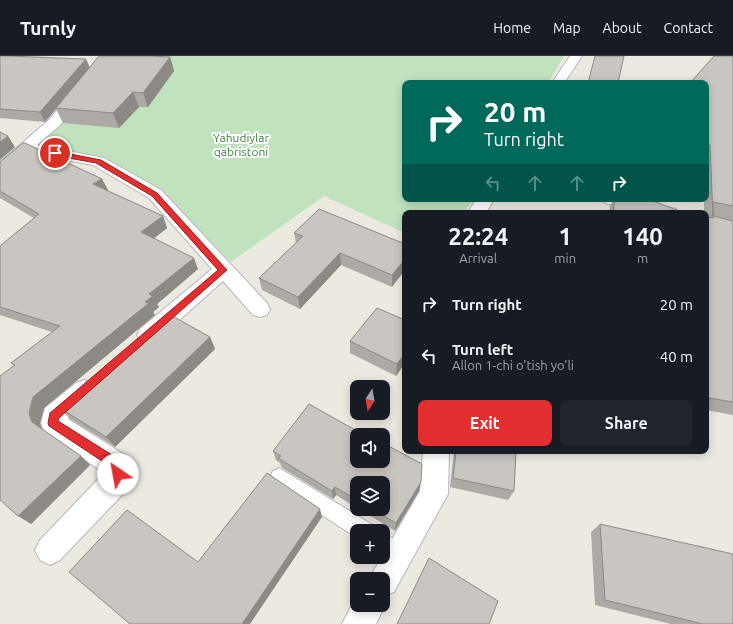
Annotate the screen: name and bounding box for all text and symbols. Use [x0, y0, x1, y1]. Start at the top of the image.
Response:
text: Turnly [20, 17, 76, 39]
text: Home [493, 20, 531, 36]
text: Map [553, 20, 581, 36]
text: About [603, 20, 642, 36]
text: Contact [664, 20, 713, 36]
icon: right [418, 96, 470, 148]
text: 20 m [484, 96, 546, 127]
text: Turn right [484, 129, 564, 149]
park label: Yahudiylar qabristoni [213, 131, 269, 158]
pin [38, 136, 72, 170]
icon: arrive [44, 142, 66, 164]
icon: left [482, 172, 504, 194]
icon: ahead [524, 172, 546, 194]
icon: ahead [566, 172, 588, 194]
icon: right [608, 172, 630, 194]
text: 22:24 [448, 223, 508, 250]
text: 1 [558, 223, 572, 250]
text: 140 [622, 223, 663, 250]
text: Arrival [459, 251, 497, 265]
text: min [554, 251, 576, 265]
text: m [637, 251, 648, 265]
icon: right [418, 293, 440, 315]
text: Turn right [452, 296, 522, 313]
text: 20 m [660, 296, 693, 313]
text: Turn left [452, 341, 513, 358]
icon: left [418, 345, 440, 367]
text: 40 m [660, 348, 693, 365]
text: Allon 1-chi o'tish yo'li [452, 358, 574, 372]
north arrow [350, 380, 390, 420]
map controls [350, 380, 390, 612]
button: Exit [418, 400, 552, 446]
button: Share [560, 400, 693, 446]
button: sound [350, 428, 390, 468]
position arrow [97, 453, 139, 495]
button: layers [350, 476, 390, 516]
button: + [350, 524, 390, 564]
button: − [350, 572, 390, 612]

